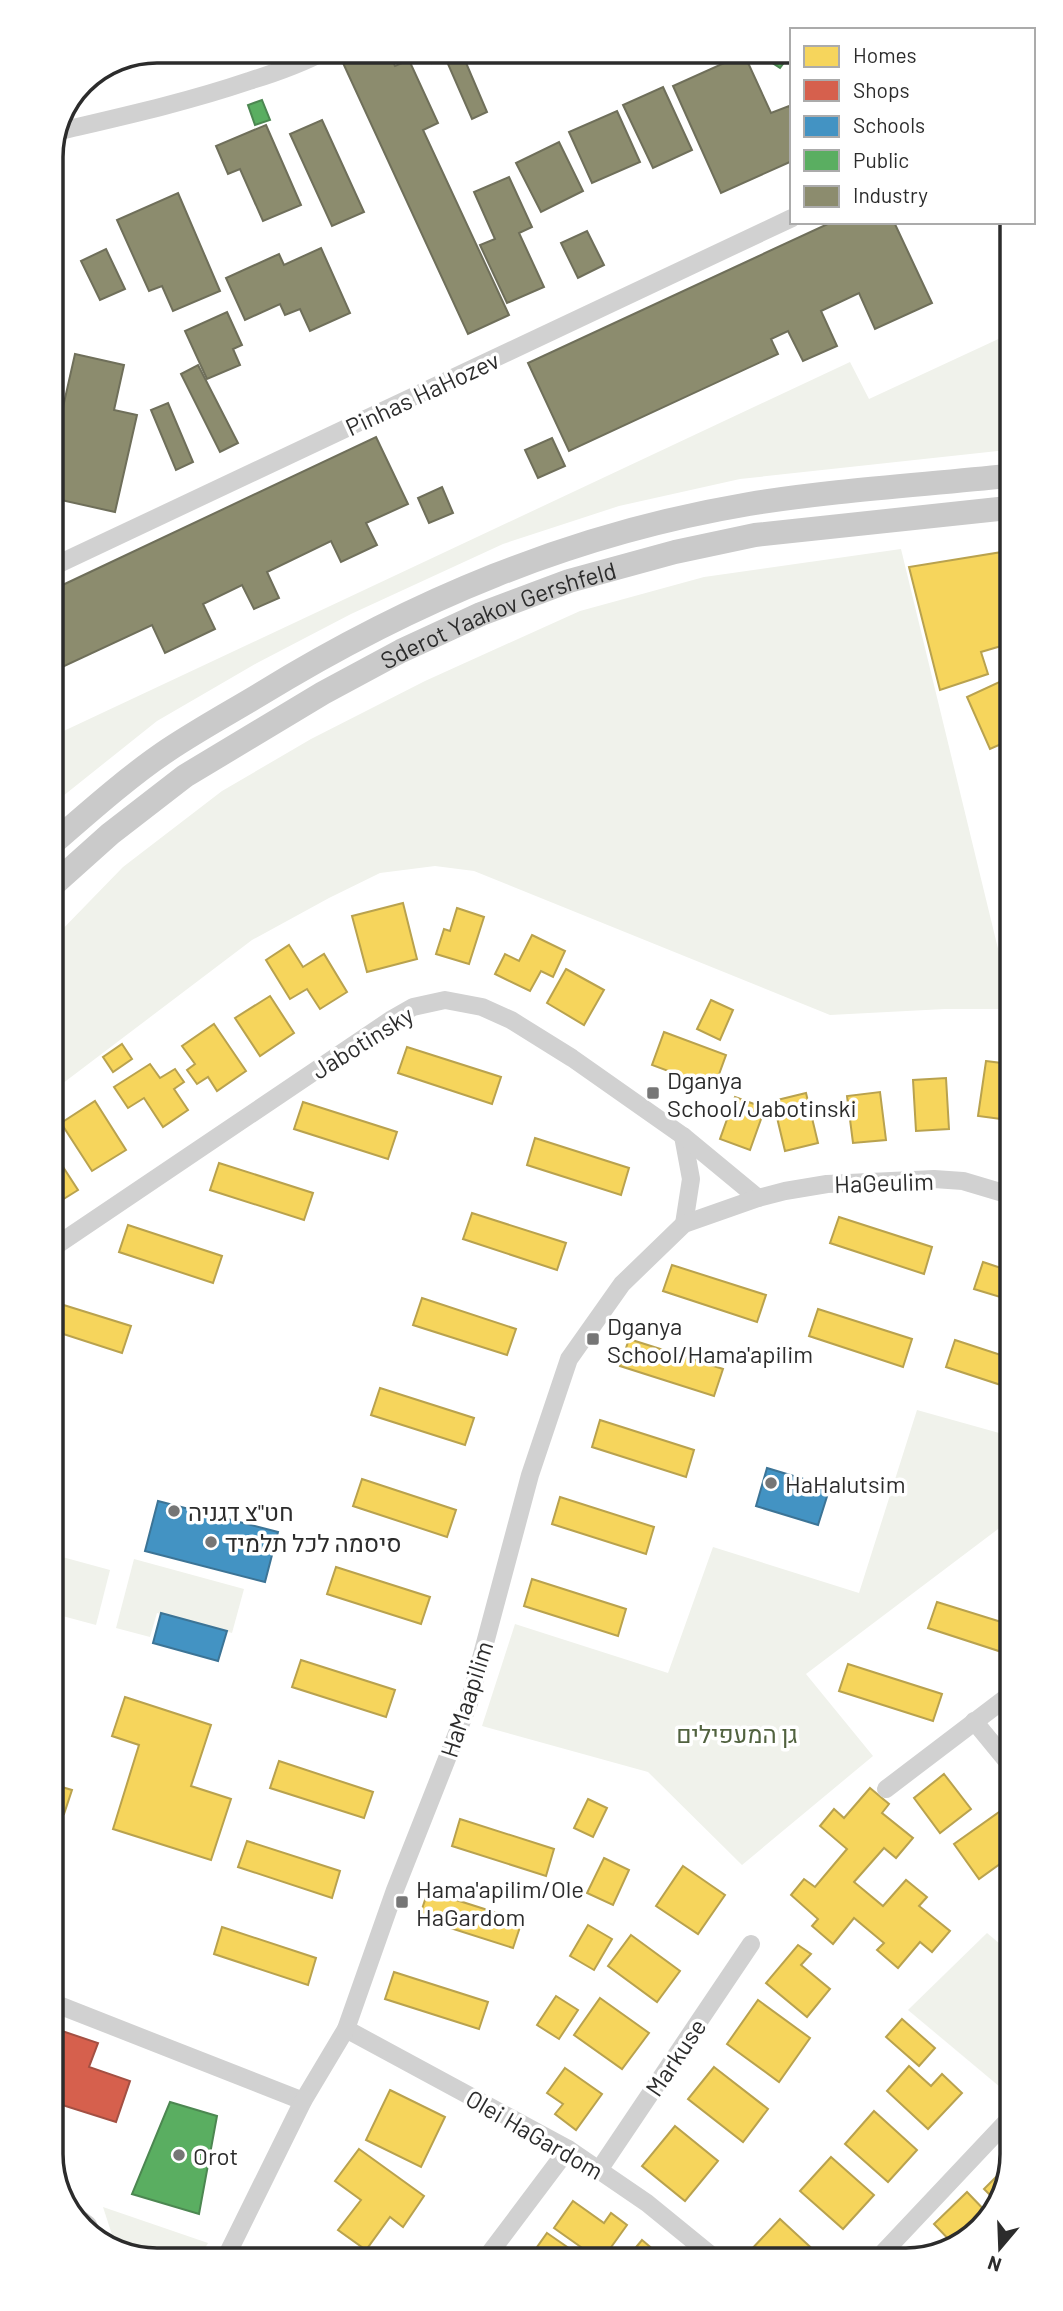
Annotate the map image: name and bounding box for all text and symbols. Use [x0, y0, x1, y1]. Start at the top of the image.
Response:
legend [790, 28, 1035, 224]
text: Homes [853, 42, 917, 67]
text: Shops [853, 77, 910, 102]
text: Schools [853, 112, 925, 137]
text: Public [853, 147, 909, 172]
text: Industry [853, 182, 928, 207]
street label: Pinhas HaHozev [341, 345, 503, 441]
street label: Sderot Yaakov Gershfeld [375, 554, 619, 674]
street label: Jabotinsky [306, 999, 418, 1085]
place label: Dganya School/Jabotinski [667, 1065, 857, 1122]
marker: Dganya School/Jabotinski [645, 1085, 661, 1101]
street label: HaGeulim [834, 1166, 934, 1198]
place label: Dganya School/Hama'apilim [607, 1311, 813, 1368]
marker: Dganya School/Hama'apilim [585, 1331, 601, 1347]
place label: HaHalutsim [785, 1469, 906, 1498]
marker: HaHalutsim [763, 1475, 779, 1491]
place label: חט''צ דגניה [188, 1497, 293, 1526]
marker: חט''צ דגניה [166, 1503, 182, 1519]
place label: סיסמה לכל תלמיד [225, 1528, 402, 1557]
marker: סיסמה לכל תלמיד [203, 1534, 219, 1550]
street label: HaMaapilim [434, 1637, 498, 1761]
park label: גן המעפילים [676, 1719, 798, 1748]
place label: Hama'apilim/Ole HaGardom [416, 1874, 584, 1931]
marker: Hama'apilim/Ole HaGardom [394, 1894, 410, 1910]
street label: Markuse [639, 2013, 711, 2101]
street label: Olei HaGardom [461, 2083, 609, 2185]
place label: Orot [193, 2141, 238, 2170]
marker: Orot [171, 2147, 187, 2163]
north arrow [965, 2213, 1035, 2283]
text: N [985, 2252, 1004, 2277]

